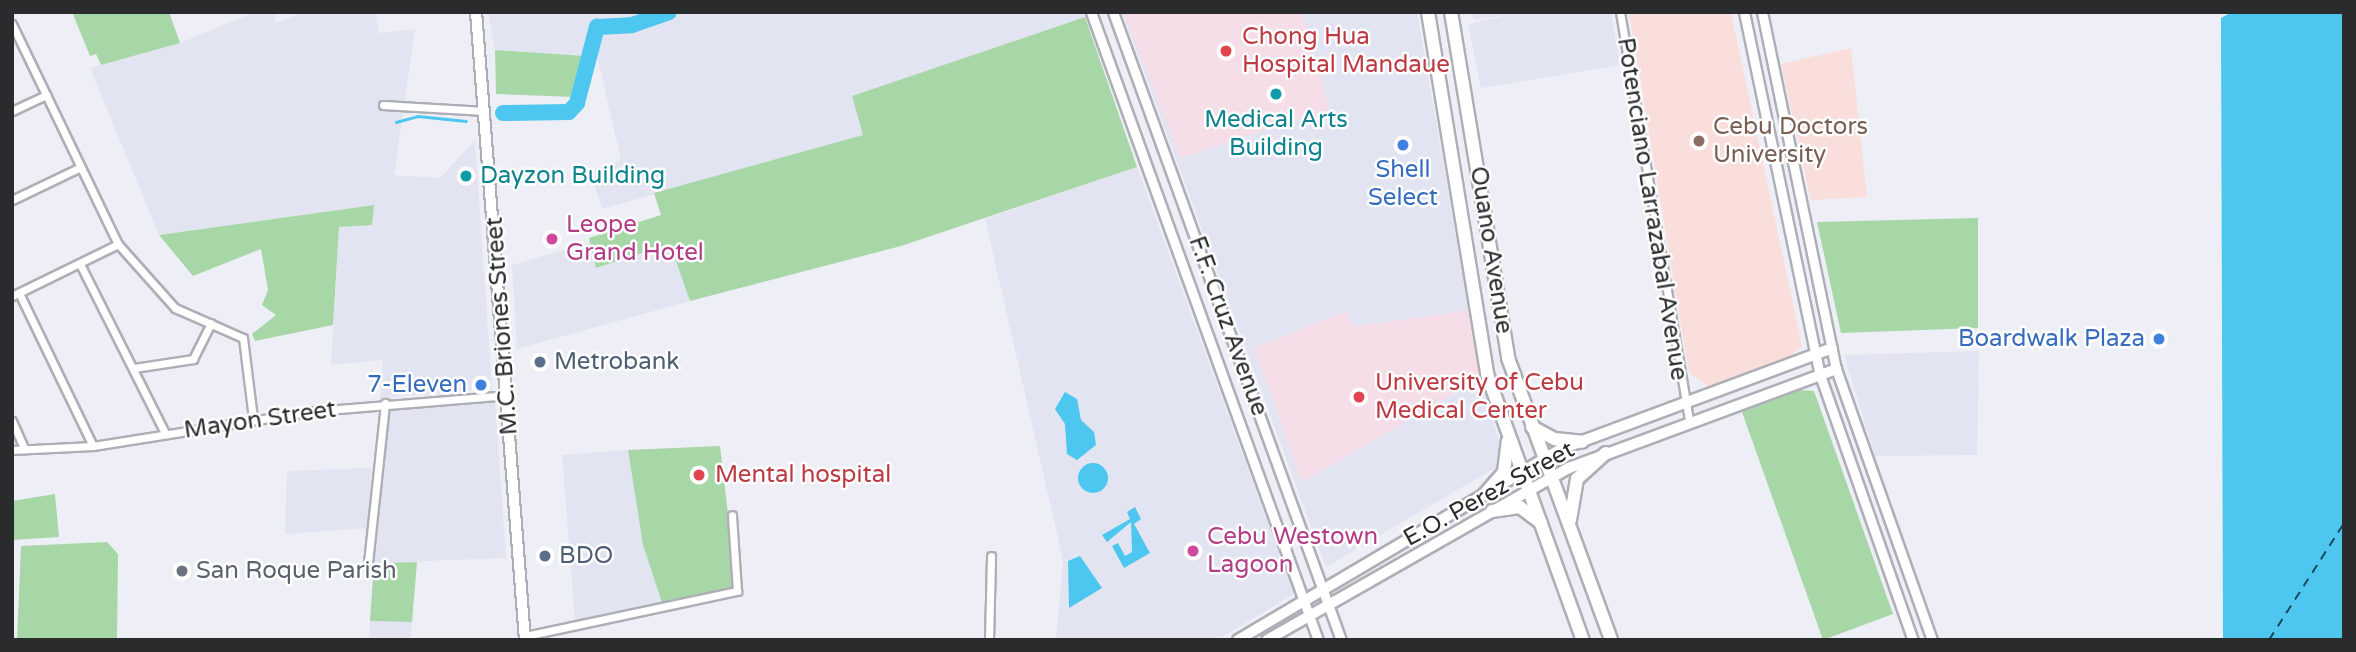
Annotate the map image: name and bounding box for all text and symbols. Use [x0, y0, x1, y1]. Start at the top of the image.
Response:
place label: Chong Hua Hospital Mandaue [1242, 23, 1450, 79]
street label: Potenciano Larrazabal Avenue [1611, 36, 1693, 382]
marker: Chong Hua Hospital Mandaue [1216, 41, 1236, 61]
marker: Medical Arts Building [1268, 86, 1284, 102]
place label: Medical Arts Building [1204, 106, 1348, 162]
place label: Cebu Doctors University [1713, 113, 1868, 169]
marker: Cebu Doctors University [1691, 133, 1707, 149]
marker: Shell Select [1395, 137, 1411, 153]
place label: Shell Select [1368, 156, 1438, 212]
place label: Dayzon Building [480, 162, 665, 190]
street label: Ouano Avenue [1464, 164, 1518, 336]
marker: Dayzon Building [458, 168, 474, 184]
place label: Leope Grand Hotel [566, 211, 704, 267]
street label: M.C. Briones Street [480, 216, 524, 436]
marker: Leope Grand Hotel [544, 231, 560, 247]
street label: F.F. Cruz Avenue [1182, 232, 1274, 420]
place label: Boardwalk Plaza [1958, 325, 2145, 353]
marker: Boardwalk Plaza [2151, 331, 2167, 347]
place label: Metrobank [554, 348, 679, 376]
marker: Metrobank [532, 354, 548, 370]
place label: University of Cebu Medical Center [1375, 369, 1584, 425]
place label: 7-Eleven [367, 371, 467, 399]
marker: 7-Eleven [473, 377, 489, 393]
marker: University of Cebu Medical Center [1349, 387, 1369, 407]
street label: Mayon Street [182, 395, 338, 445]
street label: E.O. Perez Street [1399, 435, 1579, 553]
place label: Mental hospital [715, 461, 891, 489]
marker: Mental hospital [689, 465, 709, 485]
place label: Cebu Westown Lagoon [1207, 523, 1378, 579]
place label: BDO [559, 542, 613, 570]
marker: Cebu Westown Lagoon [1185, 543, 1201, 559]
marker: BDO [537, 548, 553, 564]
place label: San Roque Parish [196, 557, 397, 585]
marker: San Roque Parish [174, 563, 190, 579]

